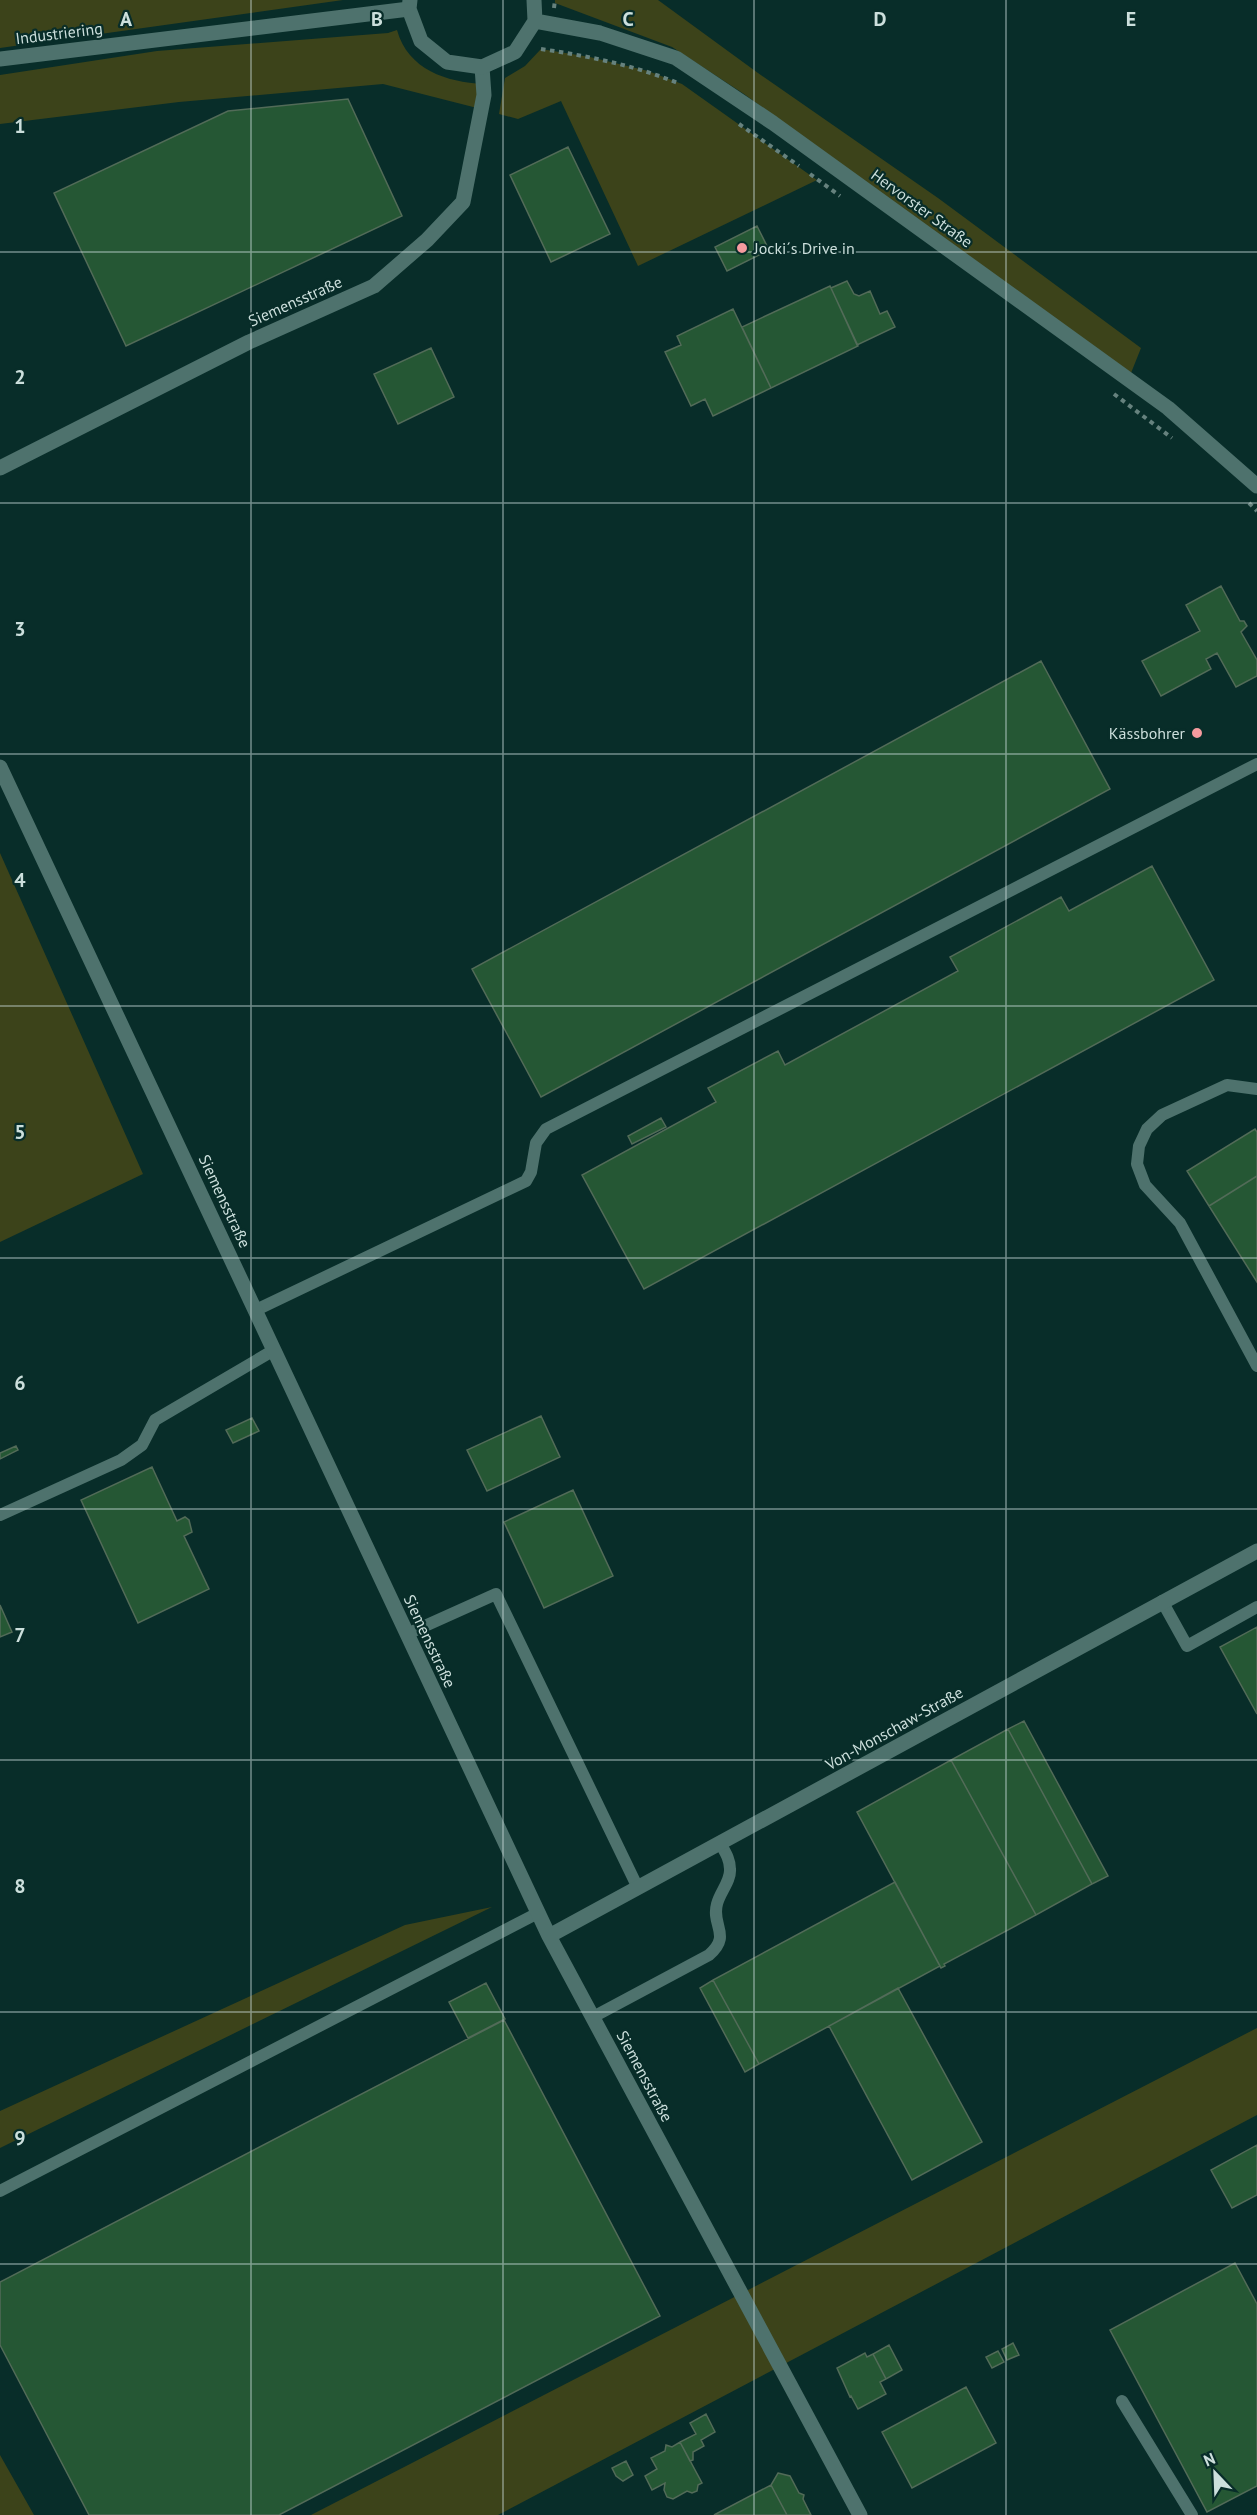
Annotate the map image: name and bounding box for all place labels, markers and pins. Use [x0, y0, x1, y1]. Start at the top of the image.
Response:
place label: Jocki´s Drive in [753, 238, 855, 258]
marker: Jocki´s Drive in [735, 241, 749, 255]
place label: Kässbohrer [1109, 723, 1186, 743]
marker: Kässbohrer [1190, 726, 1204, 740]

